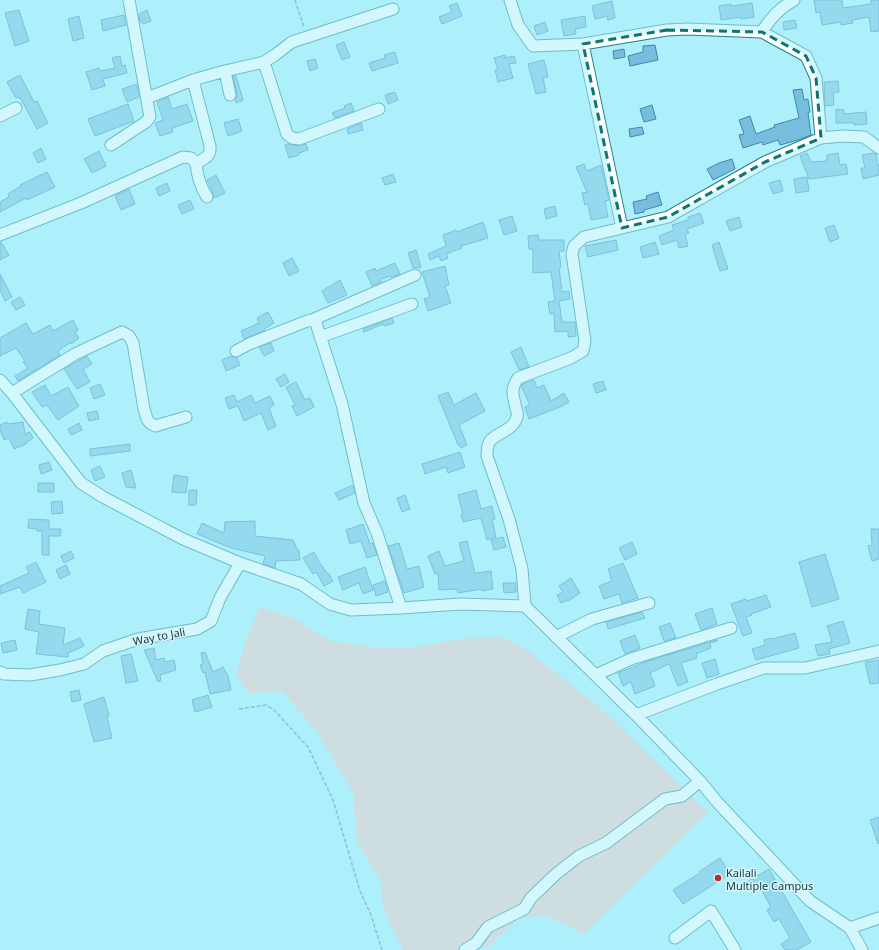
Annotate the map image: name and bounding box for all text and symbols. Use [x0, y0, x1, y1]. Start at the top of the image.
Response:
street label: Way to Jali [132, 624, 186, 648]
place label: Kailali Multiple Campus [726, 865, 813, 893]
marker: Kailali Multiple Campus [713, 873, 723, 883]

